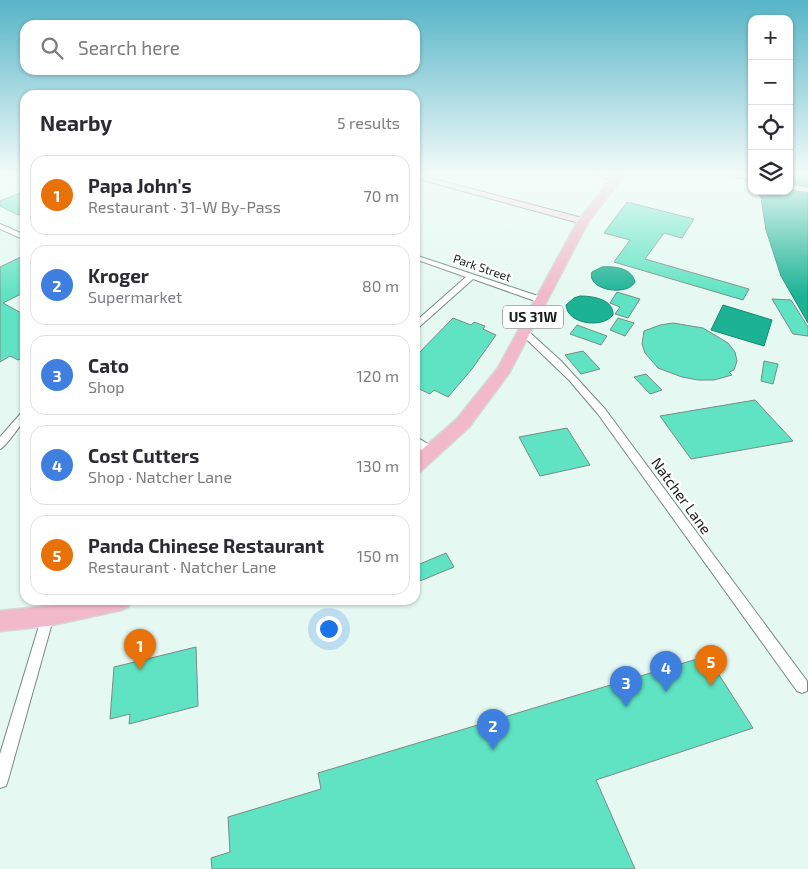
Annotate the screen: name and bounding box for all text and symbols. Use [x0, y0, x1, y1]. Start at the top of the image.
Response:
map controls [748, 15, 793, 195]
button: + [748, 15, 793, 60]
search box [20, 20, 420, 75]
icon: search [38, 34, 66, 62]
text: Search here [78, 36, 180, 59]
button: − [748, 60, 793, 105]
button: locate [748, 105, 793, 150]
text: Nearby [40, 110, 112, 135]
text: 5 results [337, 113, 400, 132]
button: layers [748, 150, 793, 195]
text: Papa John's [88, 174, 192, 197]
text: 1 [54, 186, 60, 205]
text: 70 m [364, 186, 399, 205]
text: Restaurant · 31-W By-Pass [88, 197, 281, 216]
street label: Park Street [451, 251, 514, 284]
text: Kroger [88, 264, 149, 287]
text: 2 [52, 276, 62, 295]
text: 80 m [362, 276, 399, 295]
text: Supermarket [88, 287, 182, 306]
road number: US 31W [503, 306, 563, 328]
text: Cato [88, 354, 129, 377]
text: 3 [52, 366, 62, 385]
text: 120 m [356, 366, 399, 385]
text: Shop [88, 377, 125, 396]
text: Cost Cutters [88, 444, 199, 467]
street label: Natcher Lane [648, 454, 716, 537]
text: 4 [52, 456, 62, 475]
text: 130 m [357, 456, 399, 475]
text: Shop · Natcher Lane [88, 467, 232, 486]
text: Panda Chinese Restaurant [88, 534, 324, 557]
text: 5 [53, 546, 61, 565]
text: 150 m [357, 546, 399, 565]
text: Restaurant · Natcher Lane [88, 557, 276, 576]
your location [316, 616, 342, 642]
pin: 1 [124, 629, 156, 670]
pin: 5 [695, 645, 727, 686]
pin: 4 [650, 651, 682, 692]
pin: 3 [610, 666, 642, 707]
pin: 2 [477, 709, 509, 750]

